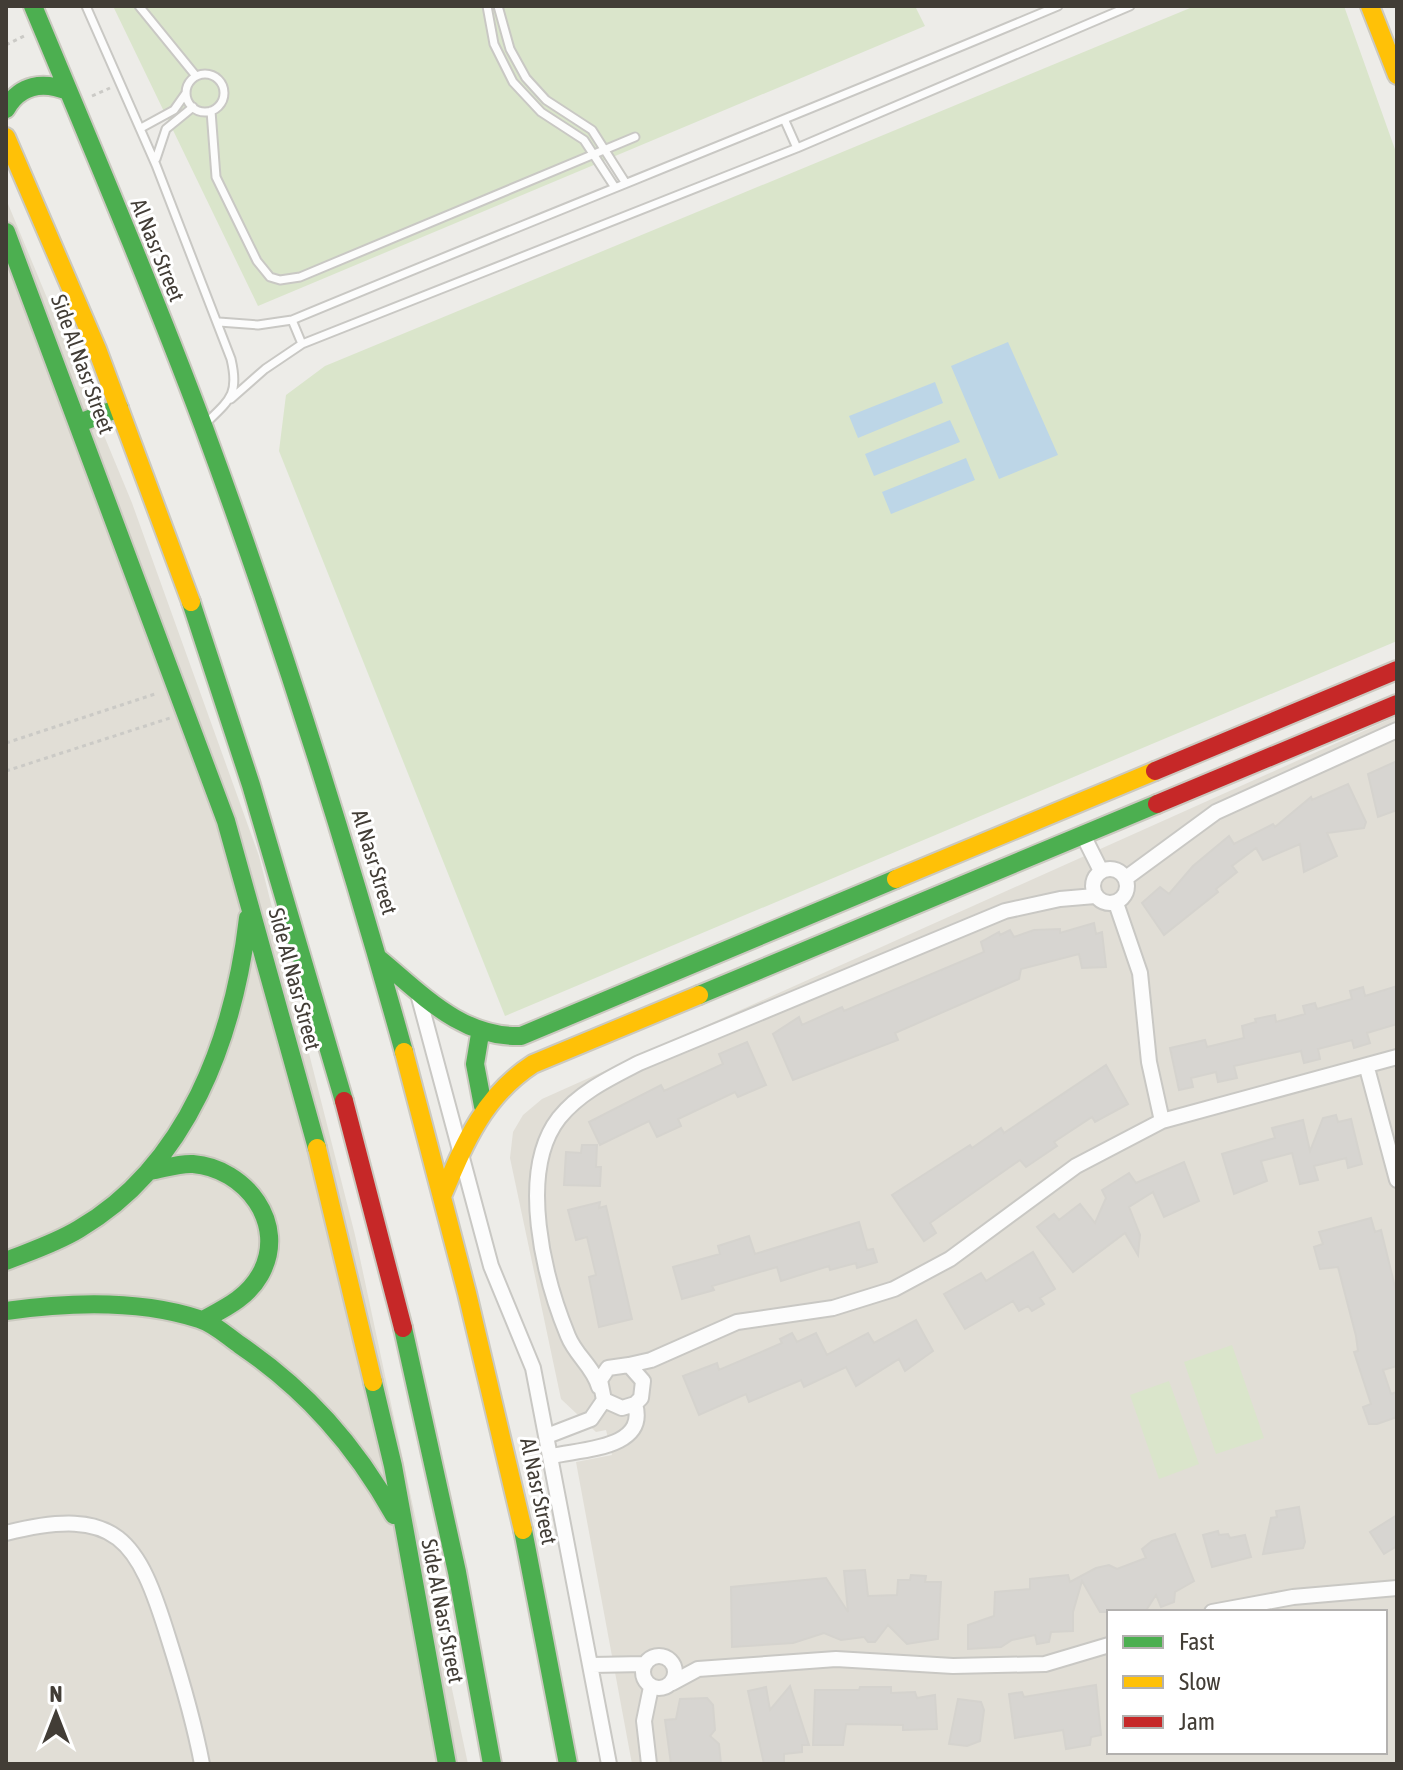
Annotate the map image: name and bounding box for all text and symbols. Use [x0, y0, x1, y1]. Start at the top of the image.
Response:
street label: Al Nasr Street [126, 195, 190, 305]
street label: Side Al Nasr Street [46, 291, 120, 437]
street label: Al Nasr Street [347, 806, 403, 918]
street label: Side Al Nasr Street [264, 905, 326, 1053]
street label: Al Nasr Street [515, 1435, 563, 1547]
street label: Side Al Nasr Street [416, 1537, 470, 1685]
legend [1107, 1610, 1387, 1754]
text: Fast [1179, 1628, 1215, 1655]
text: Slow [1179, 1668, 1221, 1695]
north arrow [16, 1674, 96, 1754]
text: N [50, 1681, 62, 1707]
text: Jam [1179, 1708, 1215, 1735]

